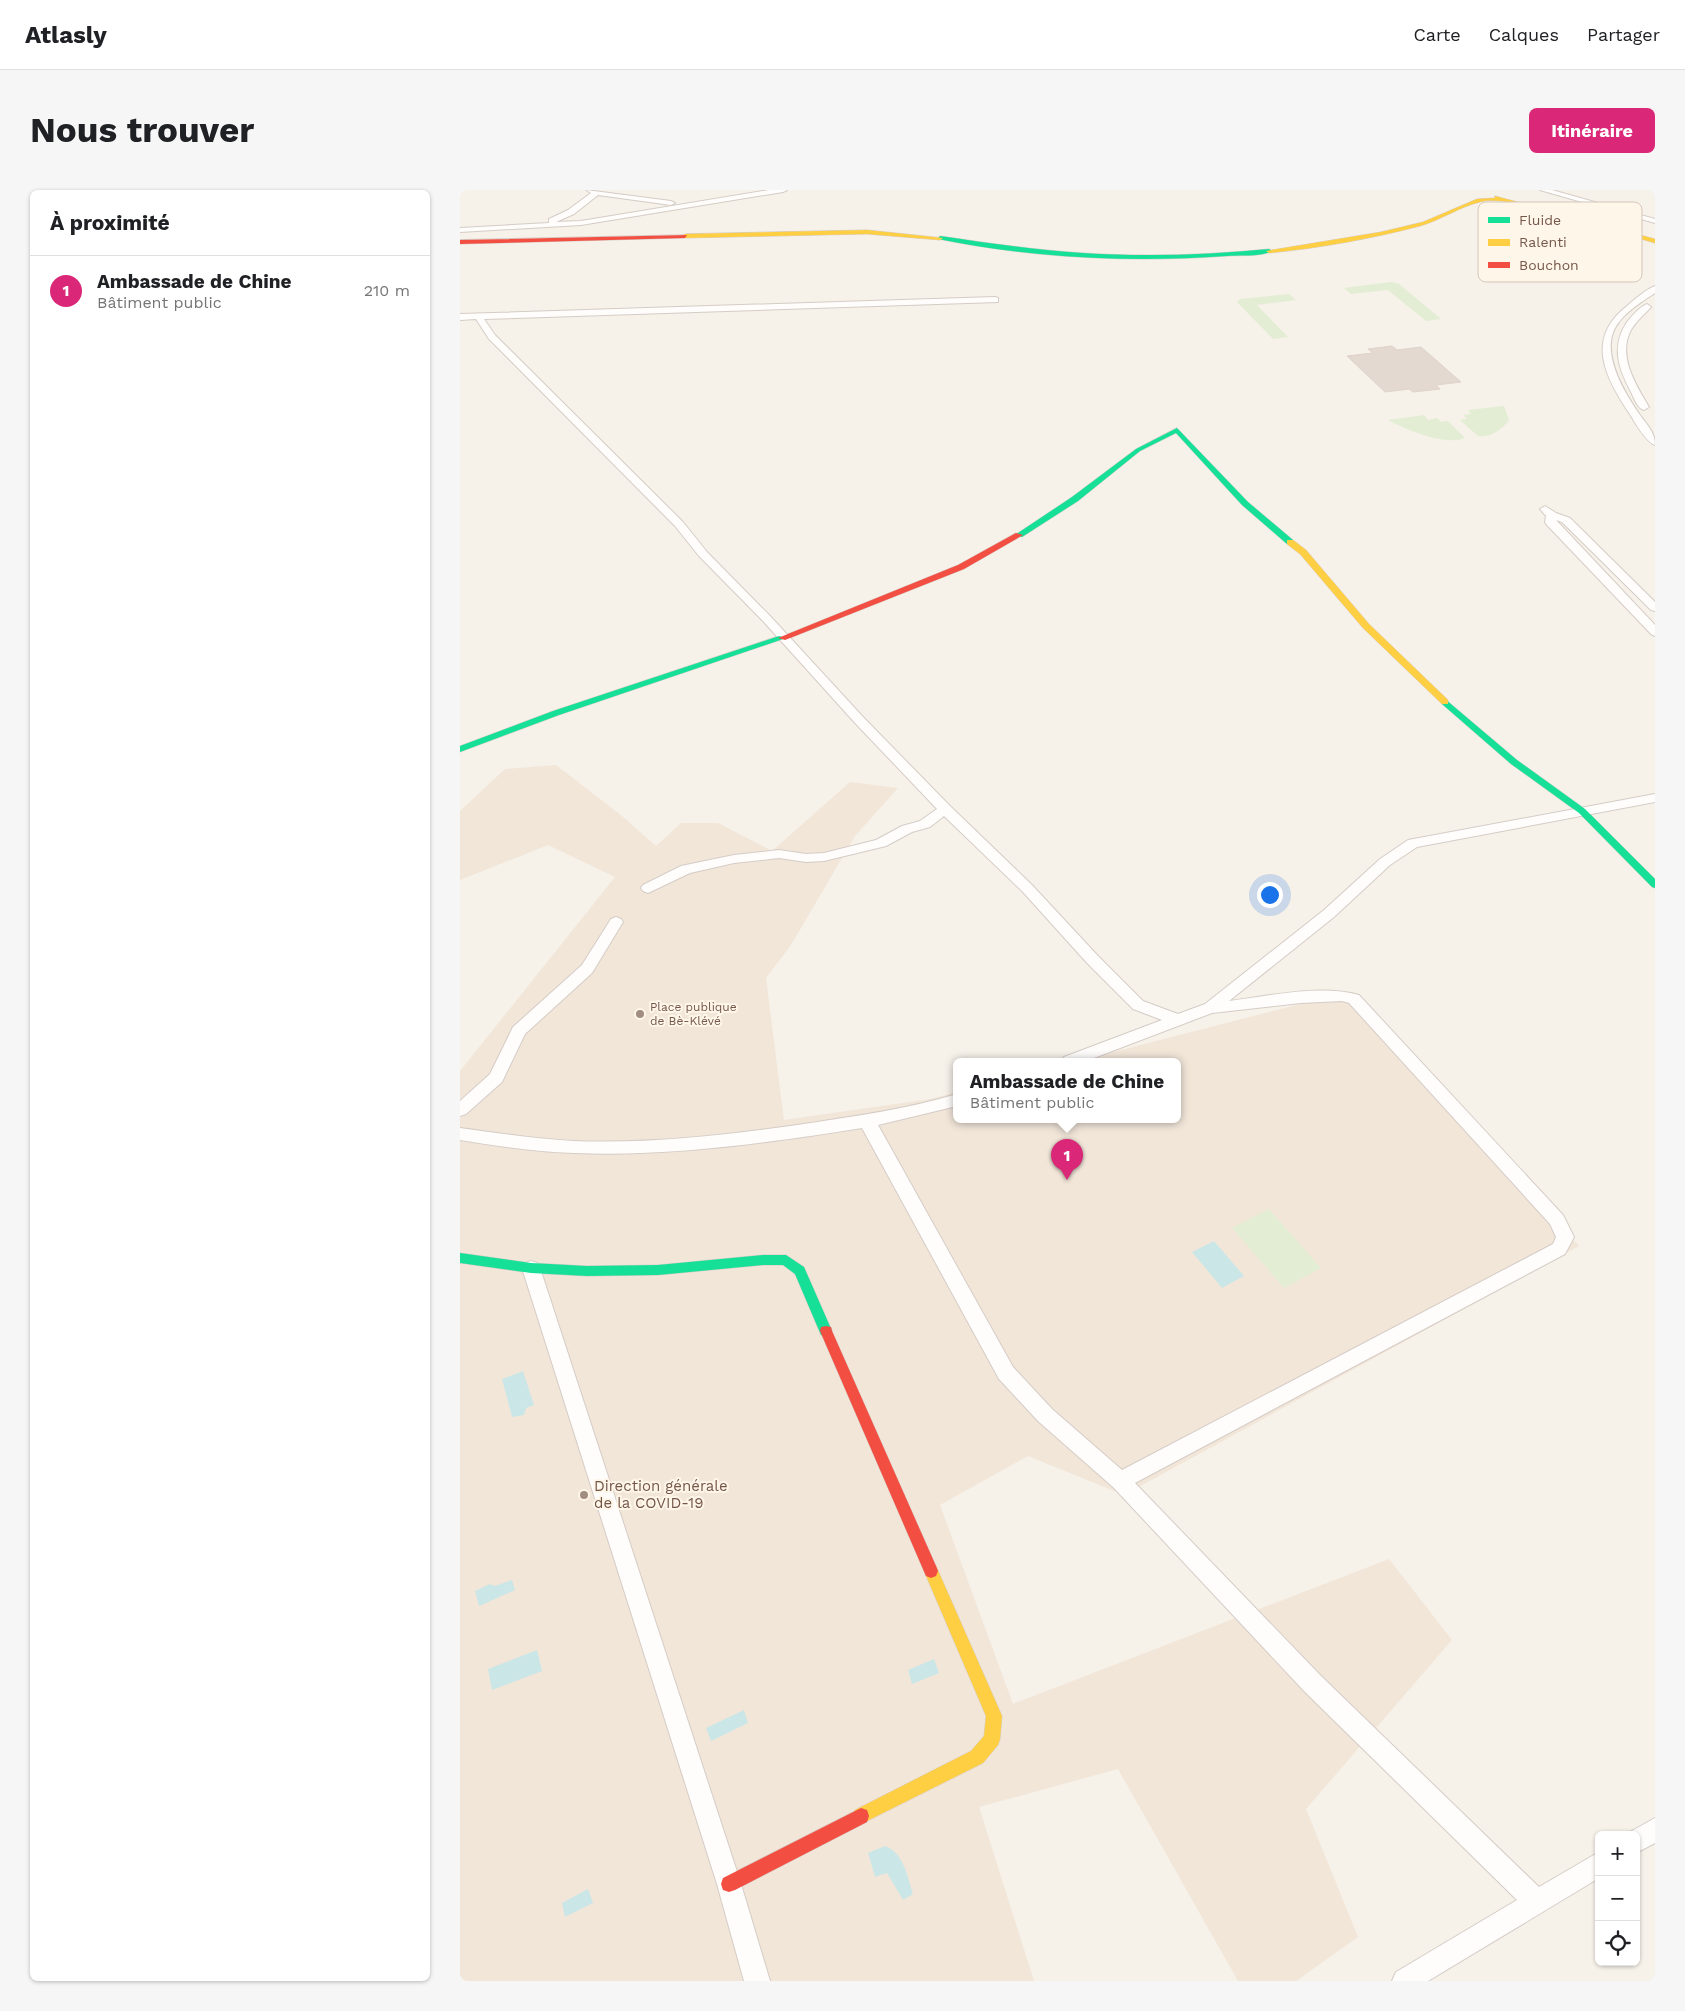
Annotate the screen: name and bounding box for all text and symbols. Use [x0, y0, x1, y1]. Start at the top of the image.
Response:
text: Atlasly [25, 21, 107, 49]
text: Carte [1413, 24, 1461, 45]
text: Calques [1489, 24, 1559, 45]
text: Partager [1587, 24, 1660, 45]
button: Itinéraire [1529, 108, 1655, 153]
text: Nous trouver [30, 109, 254, 151]
legend [1478, 202, 1642, 282]
text: À proximité [50, 210, 170, 235]
text: Fluide [1519, 212, 1561, 228]
text: Ralenti [1519, 234, 1567, 250]
text: Bouchon [1519, 257, 1579, 273]
text: Ambassade de Chine [97, 270, 291, 293]
text: 1 [63, 281, 69, 300]
text: 210 m [364, 281, 410, 300]
text: Bâtiment public [97, 293, 222, 312]
your location [1257, 882, 1283, 908]
place label: Place publique de Bè-Klévé [650, 1000, 737, 1028]
marker: Place publique de Bè-Klévé [634, 1008, 646, 1020]
popup [953, 1058, 1181, 1123]
text: Ambassade de Chine [970, 1070, 1164, 1093]
text: Bâtiment public [970, 1093, 1094, 1112]
pin: 1 [1051, 1139, 1083, 1180]
place label: Direction générale de la COVID-19 [594, 1477, 728, 1512]
marker: Direction générale de la COVID-19 [578, 1489, 590, 1501]
map controls [1595, 1831, 1640, 1966]
button: + [1595, 1831, 1640, 1876]
button: − [1595, 1876, 1640, 1921]
button: locate [1595, 1921, 1640, 1966]

